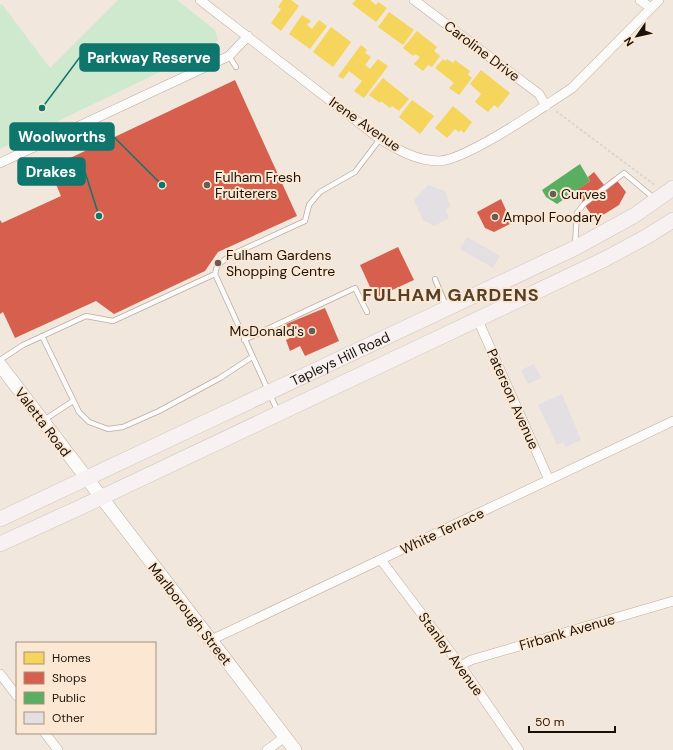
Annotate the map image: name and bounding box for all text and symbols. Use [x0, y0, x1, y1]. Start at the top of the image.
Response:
north arrow [617, 16, 657, 56]
street label: Caroline Drive [441, 17, 523, 85]
text: N [621, 34, 637, 49]
callout: Parkway Reserve [80, 44, 219, 71]
text: Parkway Reserve [87, 48, 211, 68]
street label: Irene Avenue [326, 93, 404, 155]
callout: Woolworths [10, 123, 114, 150]
text: Woolworths [18, 127, 106, 147]
callout: Drakes [18, 158, 85, 185]
text: Drakes [26, 162, 76, 182]
place label: Fulham Fresh Fruiterers [215, 168, 301, 202]
marker: Fulham Fresh Fruiterers [202, 180, 212, 190]
place label: Curves [561, 185, 606, 203]
marker: Curves [548, 189, 558, 199]
place label: Ampol Foodary [503, 208, 602, 226]
marker: Ampol Foodary [490, 212, 500, 222]
place label: Fulham Gardens Shopping Centre [226, 246, 335, 280]
marker: Fulham Gardens Shopping Centre [213, 258, 223, 268]
district label: FULHAM GARDENS [362, 283, 540, 307]
place label: McDonald's [229, 322, 304, 340]
marker: McDonald's [307, 326, 317, 336]
street label: Tapleys Hill Road [288, 328, 393, 390]
street label: Paterson Avenue [483, 346, 543, 452]
street label: Valetta Road [11, 384, 75, 460]
street label: White Terrace [397, 504, 487, 558]
street label: Marlborough Street [144, 559, 236, 669]
street label: Stanley Avenue [415, 609, 487, 699]
street label: Firbank Avenue [517, 610, 617, 654]
legend [16, 642, 156, 734]
text: Homes [52, 650, 91, 666]
text: Shops [52, 670, 87, 686]
text: Public [52, 690, 86, 706]
scale bar [529, 708, 615, 734]
text: Other [52, 710, 85, 726]
text: 50 m [535, 714, 564, 730]

